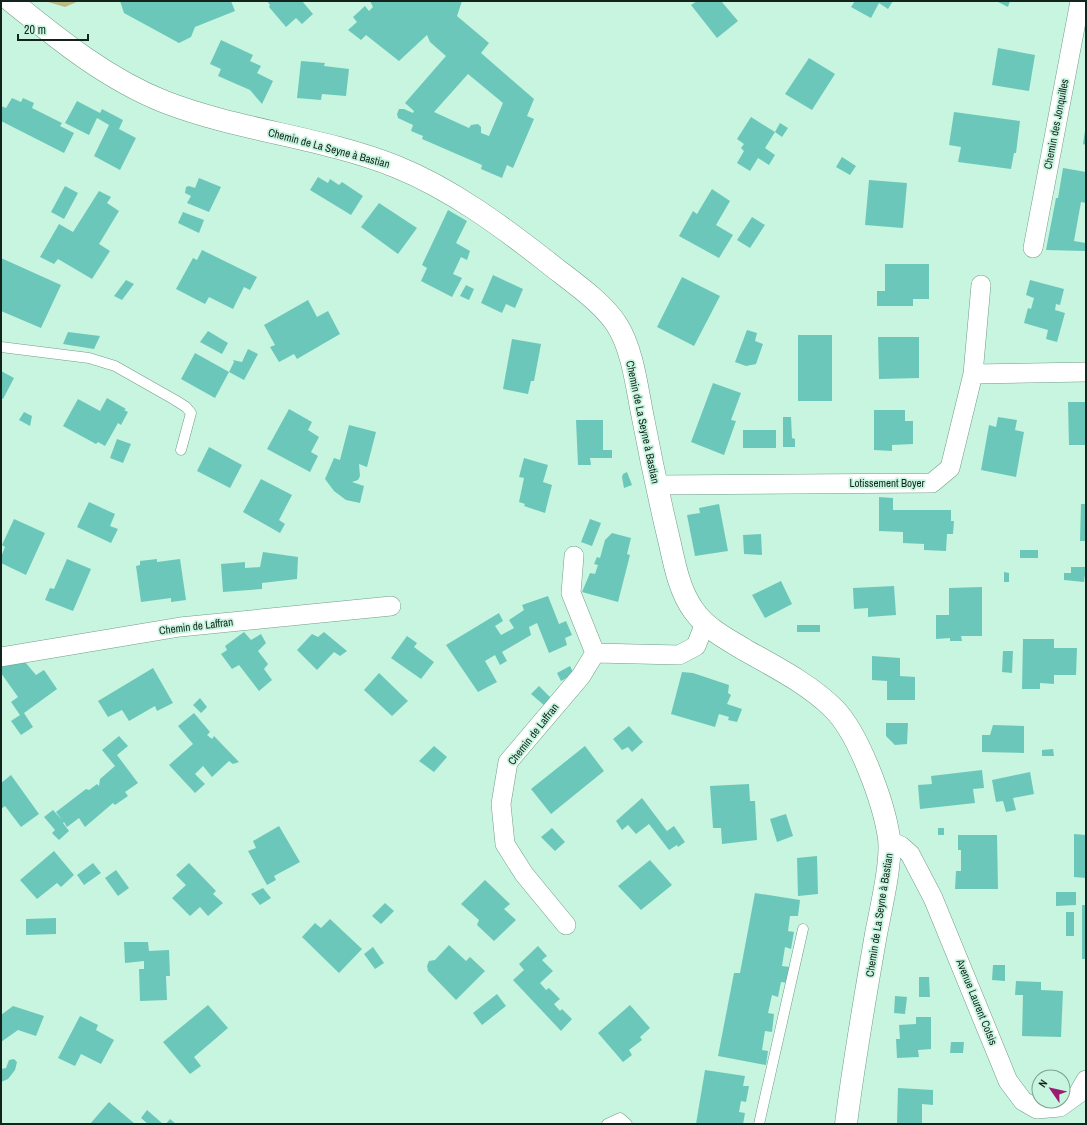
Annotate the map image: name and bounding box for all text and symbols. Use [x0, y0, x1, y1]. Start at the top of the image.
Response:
scale bar [18, 16, 88, 42]
text: 20 m [24, 22, 46, 38]
street label: Chemin des Jonquilles [1040, 77, 1072, 170]
street label: Chemin de La Seyne à Bastian [267, 125, 391, 171]
street label: Chemin de La Seyne à Bastian [623, 359, 663, 485]
street label: Lotissement Boyer [849, 476, 925, 490]
street label: Chemin de Laffran [158, 615, 234, 637]
street label: Chemin de Laffran [505, 700, 561, 768]
street label: Chemin de La Seyne à Bastian [862, 852, 896, 978]
street label: Avenue Laurent Cotsis [953, 956, 1001, 1048]
north arrow [1031, 1069, 1071, 1109]
text: N [1035, 1077, 1050, 1090]

